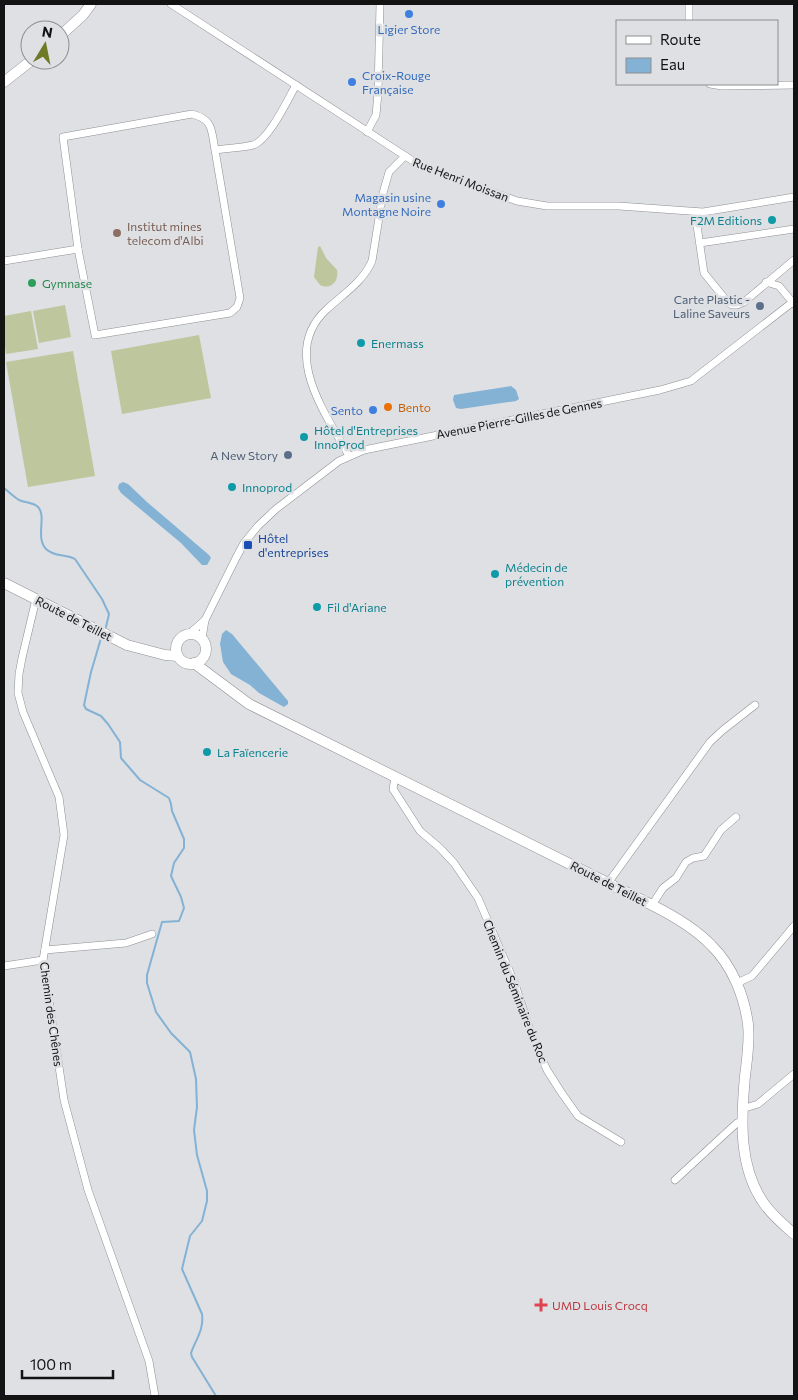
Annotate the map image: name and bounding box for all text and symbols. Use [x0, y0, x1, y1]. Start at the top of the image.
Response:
marker: Ligier Store [403, 8, 415, 20]
north arrow [20, 20, 70, 70]
legend [616, 20, 778, 85]
text: N [41, 22, 54, 41]
place label: Ligier Store [378, 22, 440, 36]
text: Route [660, 30, 701, 48]
text: Eau [660, 55, 685, 73]
place label: Croix-Rouge Française [362, 68, 431, 96]
marker: Croix-Rouge Française [346, 76, 358, 88]
street label: Rue Henri Moissan [411, 154, 511, 204]
place label: Magasin usine Montagne Noire [342, 190, 431, 218]
marker: Magasin usine Montagne Noire [435, 198, 447, 210]
place label: F2M Editions [690, 213, 762, 227]
marker: F2M Editions [766, 214, 778, 226]
place label: Institut mines telecom d'Albi [127, 219, 204, 247]
marker: Institut mines telecom d'Albi [111, 227, 123, 239]
place label: Gymnase [42, 276, 92, 290]
marker: Gymnase [26, 277, 38, 289]
place label: Carte Plastic - Laline Saveurs [673, 292, 750, 320]
marker: Carte Plastic - Laline Saveurs [754, 300, 766, 312]
place label: Enermass [371, 336, 424, 350]
marker: Enermass [355, 337, 367, 349]
street label: Avenue Pierre-Gilles de Gennes [435, 395, 603, 441]
place label: Bento [398, 400, 431, 414]
marker: Bento [382, 401, 394, 413]
place label: Sento [331, 403, 363, 417]
marker: Sento [367, 404, 379, 416]
place label: Hôtel d'Entreprises InnoProd [314, 423, 418, 451]
marker: Hôtel d'Entreprises InnoProd [298, 431, 310, 443]
place label: A New Story [210, 448, 278, 462]
marker: A New Story [282, 449, 294, 461]
place label: Innoprod [242, 480, 292, 494]
marker: Innoprod [226, 481, 238, 493]
place label: Hôtel d'entreprises [258, 531, 329, 559]
marker: Hôtel d'entreprises [242, 539, 254, 551]
place label: Médecin de prévention [505, 560, 568, 588]
marker: Médecin de prévention [489, 568, 501, 580]
street label: Route de Teillet [33, 593, 115, 643]
place label: Fil d'Ariane [327, 600, 387, 614]
marker: Fil d'Ariane [311, 601, 323, 613]
place label: La Faïencerie [217, 745, 288, 759]
marker: La Faïencerie [201, 746, 213, 758]
street label: Route de Teillet [568, 858, 650, 908]
street label: Chemin du Séminaire du Roc [481, 917, 551, 1065]
street label: Chemin des Chênes [38, 961, 66, 1067]
marker: UMD Louis Crocq [534, 1298, 548, 1312]
place label: UMD Louis Crocq [552, 1298, 648, 1312]
scale bar [22, 1348, 114, 1380]
text: 100 m [30, 1355, 72, 1373]

